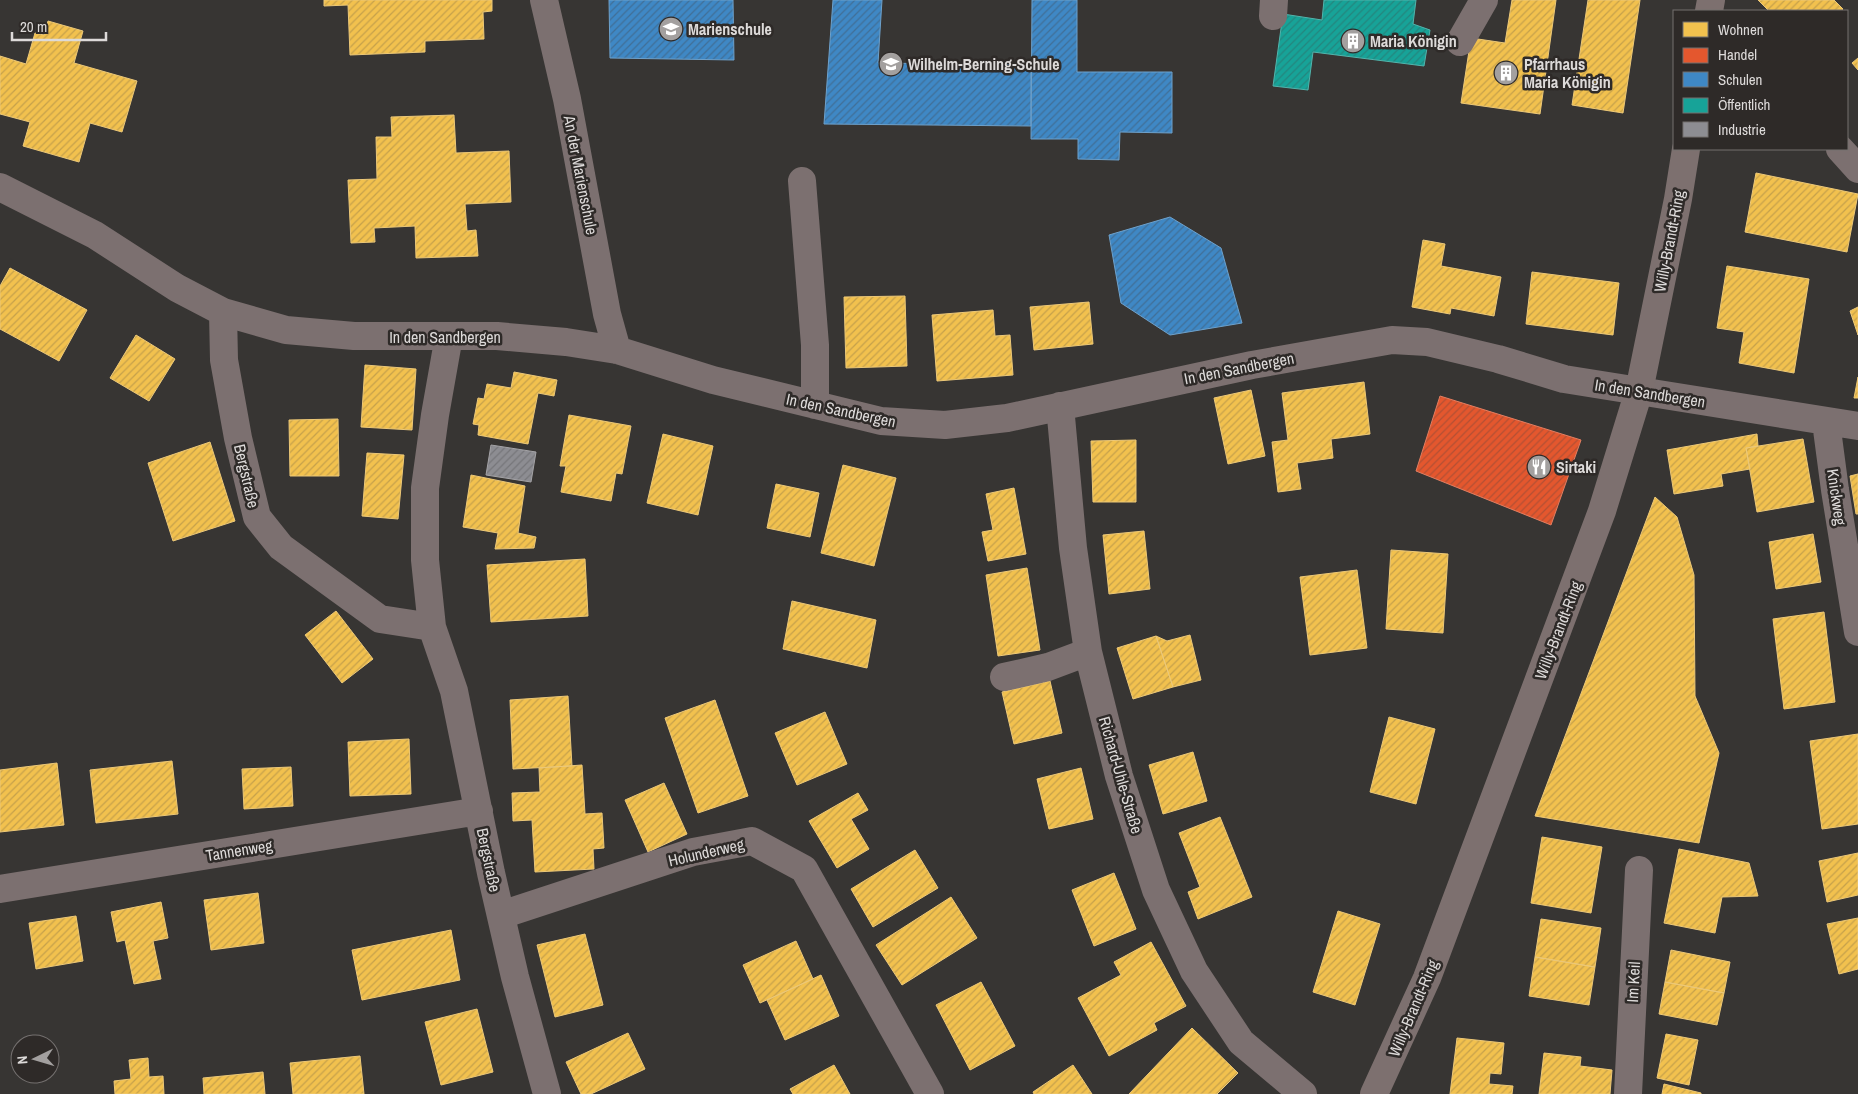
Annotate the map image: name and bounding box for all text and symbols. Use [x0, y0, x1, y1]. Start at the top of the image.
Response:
scale bar [12, 10, 106, 42]
legend [1673, 10, 1848, 150]
text: 20 m [20, 16, 47, 37]
school or university icon: Marienschule [658, 16, 684, 42]
place label: Marienschule [688, 18, 772, 40]
text: Wohnen [1718, 19, 1764, 40]
building icon: Maria Königin [1340, 28, 1366, 54]
place label: Maria Königin [1370, 30, 1457, 52]
text: Handel [1718, 44, 1757, 65]
school or university icon: Wilhelm-Berning-Schule [878, 51, 904, 77]
place label: Wilhelm-Berning-Schule [908, 53, 1060, 75]
place label: Pfarrhaus Maria Königin [1524, 53, 1611, 93]
building icon: Pfarrhaus Maria Königin [1493, 60, 1519, 86]
text: Schulen [1718, 69, 1762, 90]
text: Öffentlich [1718, 94, 1770, 115]
street label: An der Marienschule [558, 113, 603, 237]
text: Industrie [1718, 119, 1766, 140]
street label: Willy-Brandt-Ring [1648, 187, 1690, 294]
street label: In den Sandbergen [389, 326, 501, 348]
street label: In den Sandbergen [1182, 347, 1296, 389]
street label: In den Sandbergen [1593, 373, 1707, 413]
street label: In den Sandbergen [784, 388, 898, 432]
street label: Bergstraße [229, 442, 265, 510]
restaurant icon: Sirtaki [1526, 454, 1552, 480]
place label: Sirtaki [1556, 456, 1596, 478]
street label: Knickweg [1822, 467, 1852, 527]
street label: Willy-Brandt-Ring [1529, 577, 1587, 682]
street label: Richard-Uhle-Straße [1094, 714, 1148, 836]
street label: Bergstraße [471, 826, 507, 894]
street label: Holunderweg [666, 832, 747, 871]
street label: Tannenweg [204, 834, 275, 866]
street label: Willy-Brandt-Ring [1383, 955, 1444, 1060]
street label: Im Keil [1621, 961, 1645, 1003]
north arrow [10, 1034, 60, 1084]
text: N [13, 1055, 31, 1065]

